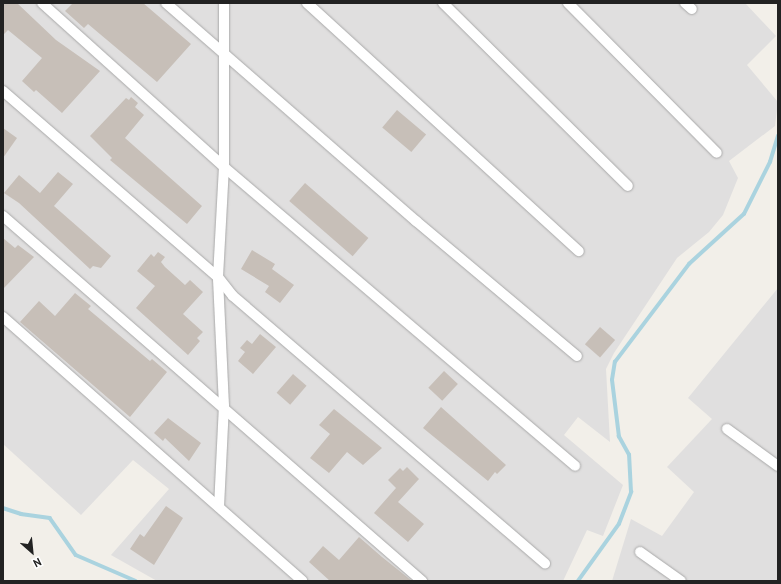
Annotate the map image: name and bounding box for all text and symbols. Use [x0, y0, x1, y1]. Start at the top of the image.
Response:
north arrow [12, 532, 52, 572]
text: N [31, 555, 44, 571]

